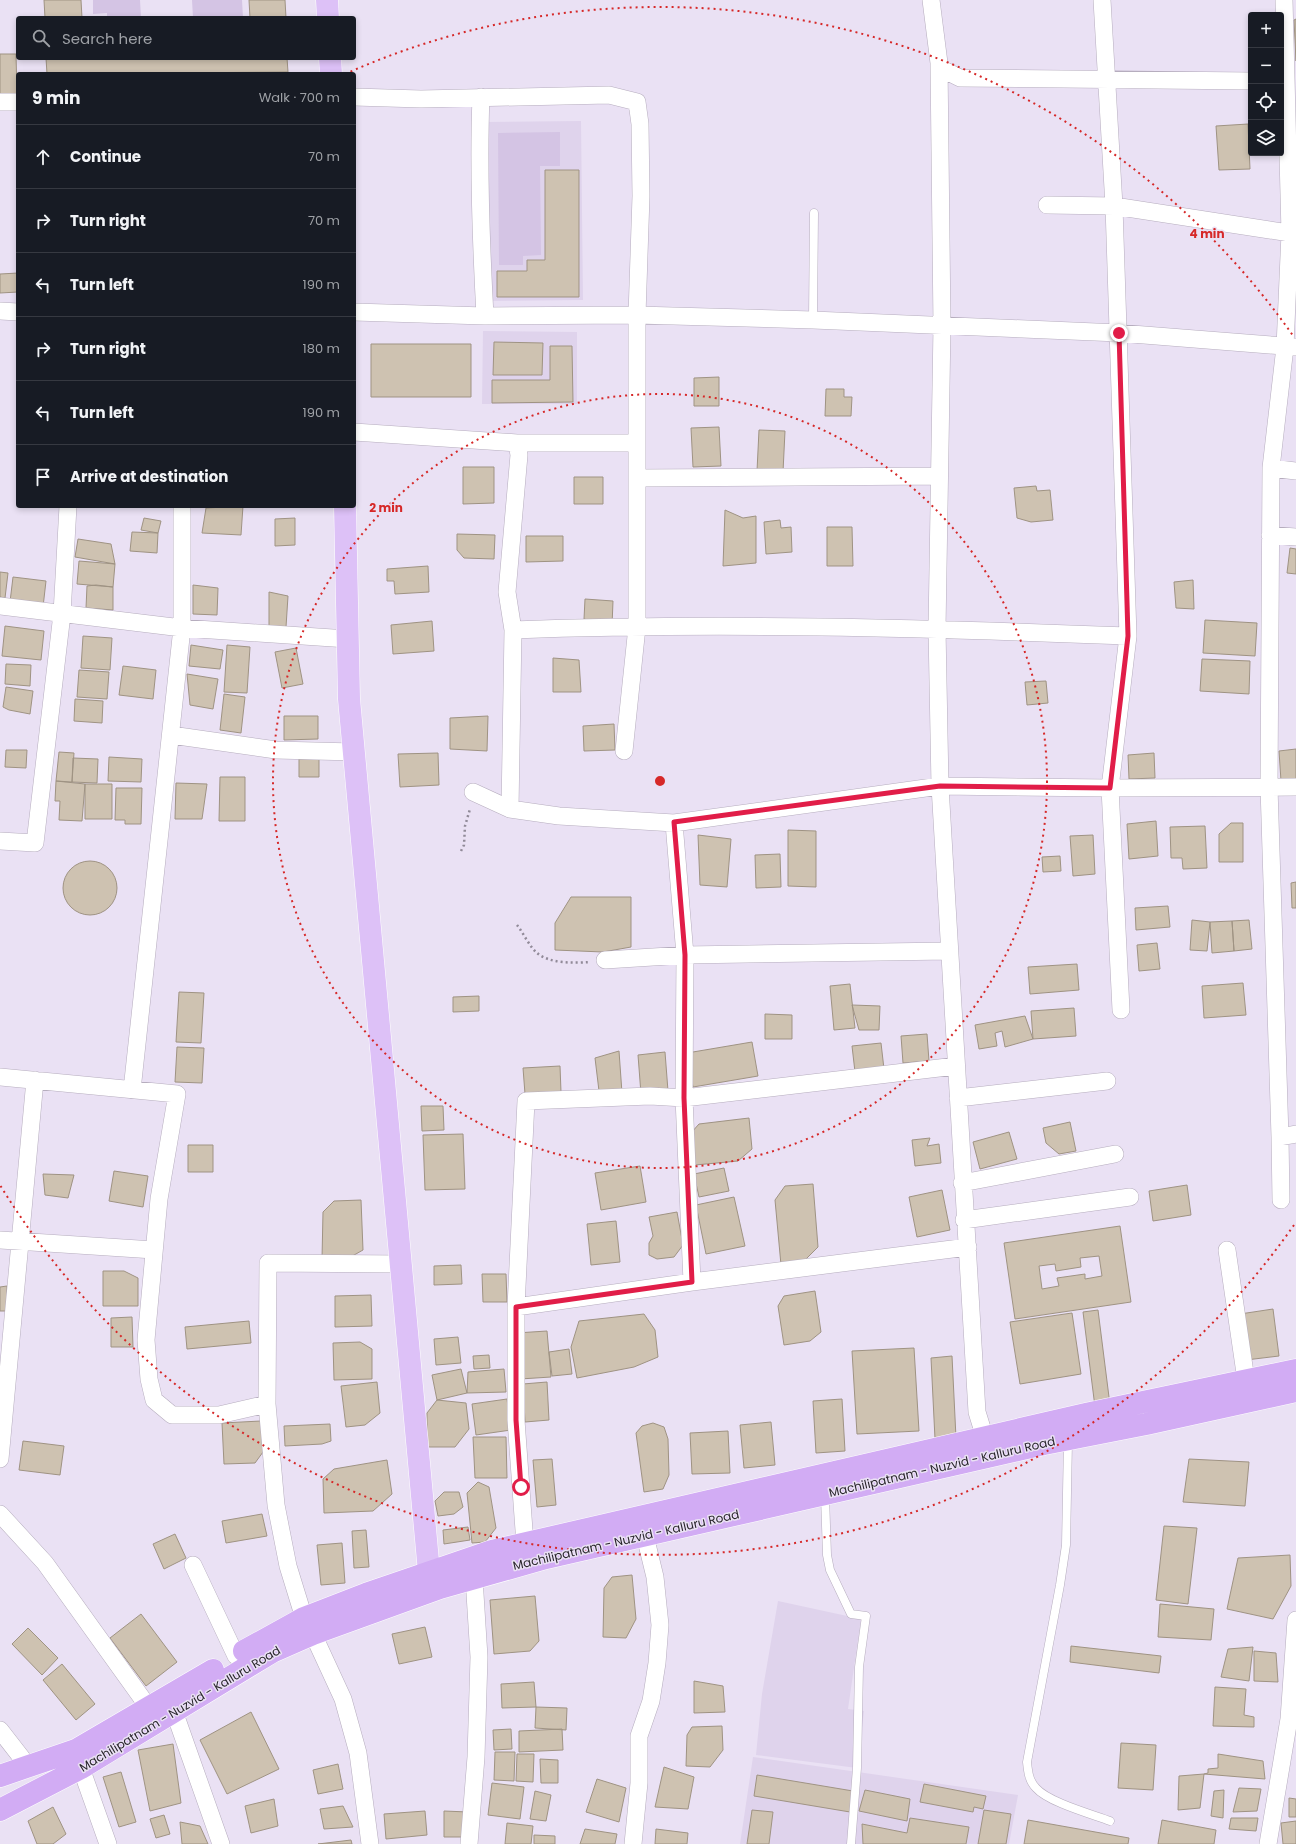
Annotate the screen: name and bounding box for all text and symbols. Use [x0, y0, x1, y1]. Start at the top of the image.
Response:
map controls [1248, 12, 1284, 156]
button: + [1248, 12, 1284, 48]
search box [16, 16, 356, 60]
icon: search [30, 27, 52, 49]
text: Search here [62, 28, 152, 49]
button: − [1248, 48, 1284, 84]
button: locate [1248, 84, 1284, 120]
text: 9 min [32, 86, 81, 110]
text: Walk · 700 m [259, 88, 340, 107]
button: layers [1248, 120, 1284, 156]
icon: ahead [32, 146, 54, 168]
text: Continue [70, 146, 141, 167]
text: 70 m [308, 147, 340, 166]
icon: right [32, 210, 54, 232]
text: Turn right [70, 210, 146, 231]
text: 70 m [308, 211, 340, 230]
text: 4 min [1189, 225, 1225, 242]
icon: left [32, 274, 54, 296]
text: Turn left [70, 274, 134, 295]
text: 190 m [303, 275, 340, 294]
route end [1110, 324, 1128, 342]
icon: right [32, 338, 54, 360]
text: Turn right [70, 338, 146, 359]
text: 180 m [303, 339, 340, 358]
icon: left [32, 402, 54, 424]
text: Turn left [70, 402, 134, 423]
text: 190 m [303, 403, 340, 422]
icon: arrive [32, 466, 54, 488]
text: Arrive at destination [70, 466, 228, 487]
text: 2 min [369, 499, 403, 516]
centre of rings [653, 774, 667, 788]
street label: Machilipatnam - Nuzvid - Kalluru Road [827, 1432, 1057, 1501]
route start [512, 1478, 530, 1496]
street label: Machilipatnam - Nuzvid - Kalluru Road [511, 1505, 741, 1574]
street label: Machilipatnam - Nuzvid - Kalluru Road [76, 1642, 283, 1776]

